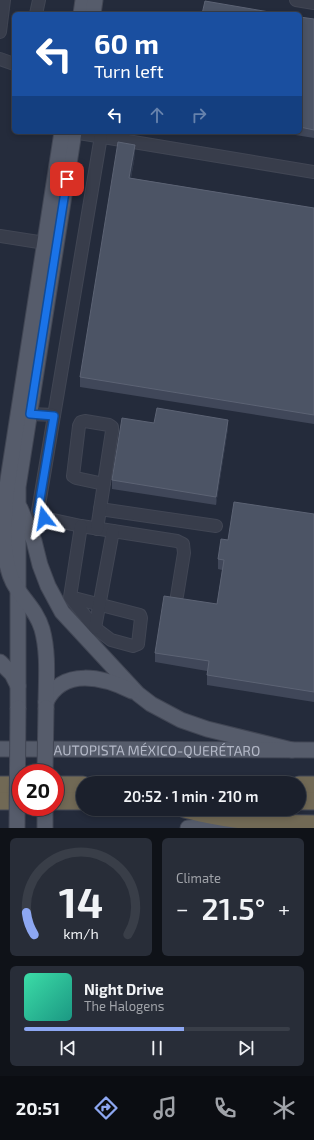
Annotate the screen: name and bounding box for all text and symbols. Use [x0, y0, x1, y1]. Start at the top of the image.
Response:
text: 60 m [94, 26, 159, 60]
icon: left [28, 28, 80, 80]
text: Turn left [94, 60, 164, 82]
icon: left [104, 104, 126, 126]
icon: ahead [146, 104, 168, 126]
icon: right [188, 104, 210, 126]
pin [50, 162, 84, 196]
icon: arrive [56, 168, 78, 190]
position arrow [23, 497, 65, 539]
street label: AUTOPISTA MÉXICO-QUERÉTARO [54, 741, 260, 758]
speed limit sign: 20 [12, 764, 64, 816]
text: 20:52 · 1 min · 210 m [123, 787, 259, 805]
text: Climate [176, 870, 221, 886]
text: 14 [59, 876, 103, 926]
text: 21.5° [201, 890, 265, 926]
text: − [176, 895, 189, 921]
text: + [278, 895, 290, 921]
text: km/h [63, 925, 99, 942]
text: Night Drive [84, 980, 164, 998]
text: The Halogens [84, 998, 164, 1014]
icon: previous [57, 1037, 79, 1059]
icon: pause [146, 1037, 168, 1059]
icon: next [235, 1037, 257, 1059]
icon: directions [92, 1094, 120, 1122]
icon: music [151, 1094, 179, 1122]
icon: phone [211, 1094, 239, 1122]
icon: climate [270, 1094, 298, 1122]
text: 20:51 [16, 1097, 60, 1119]

